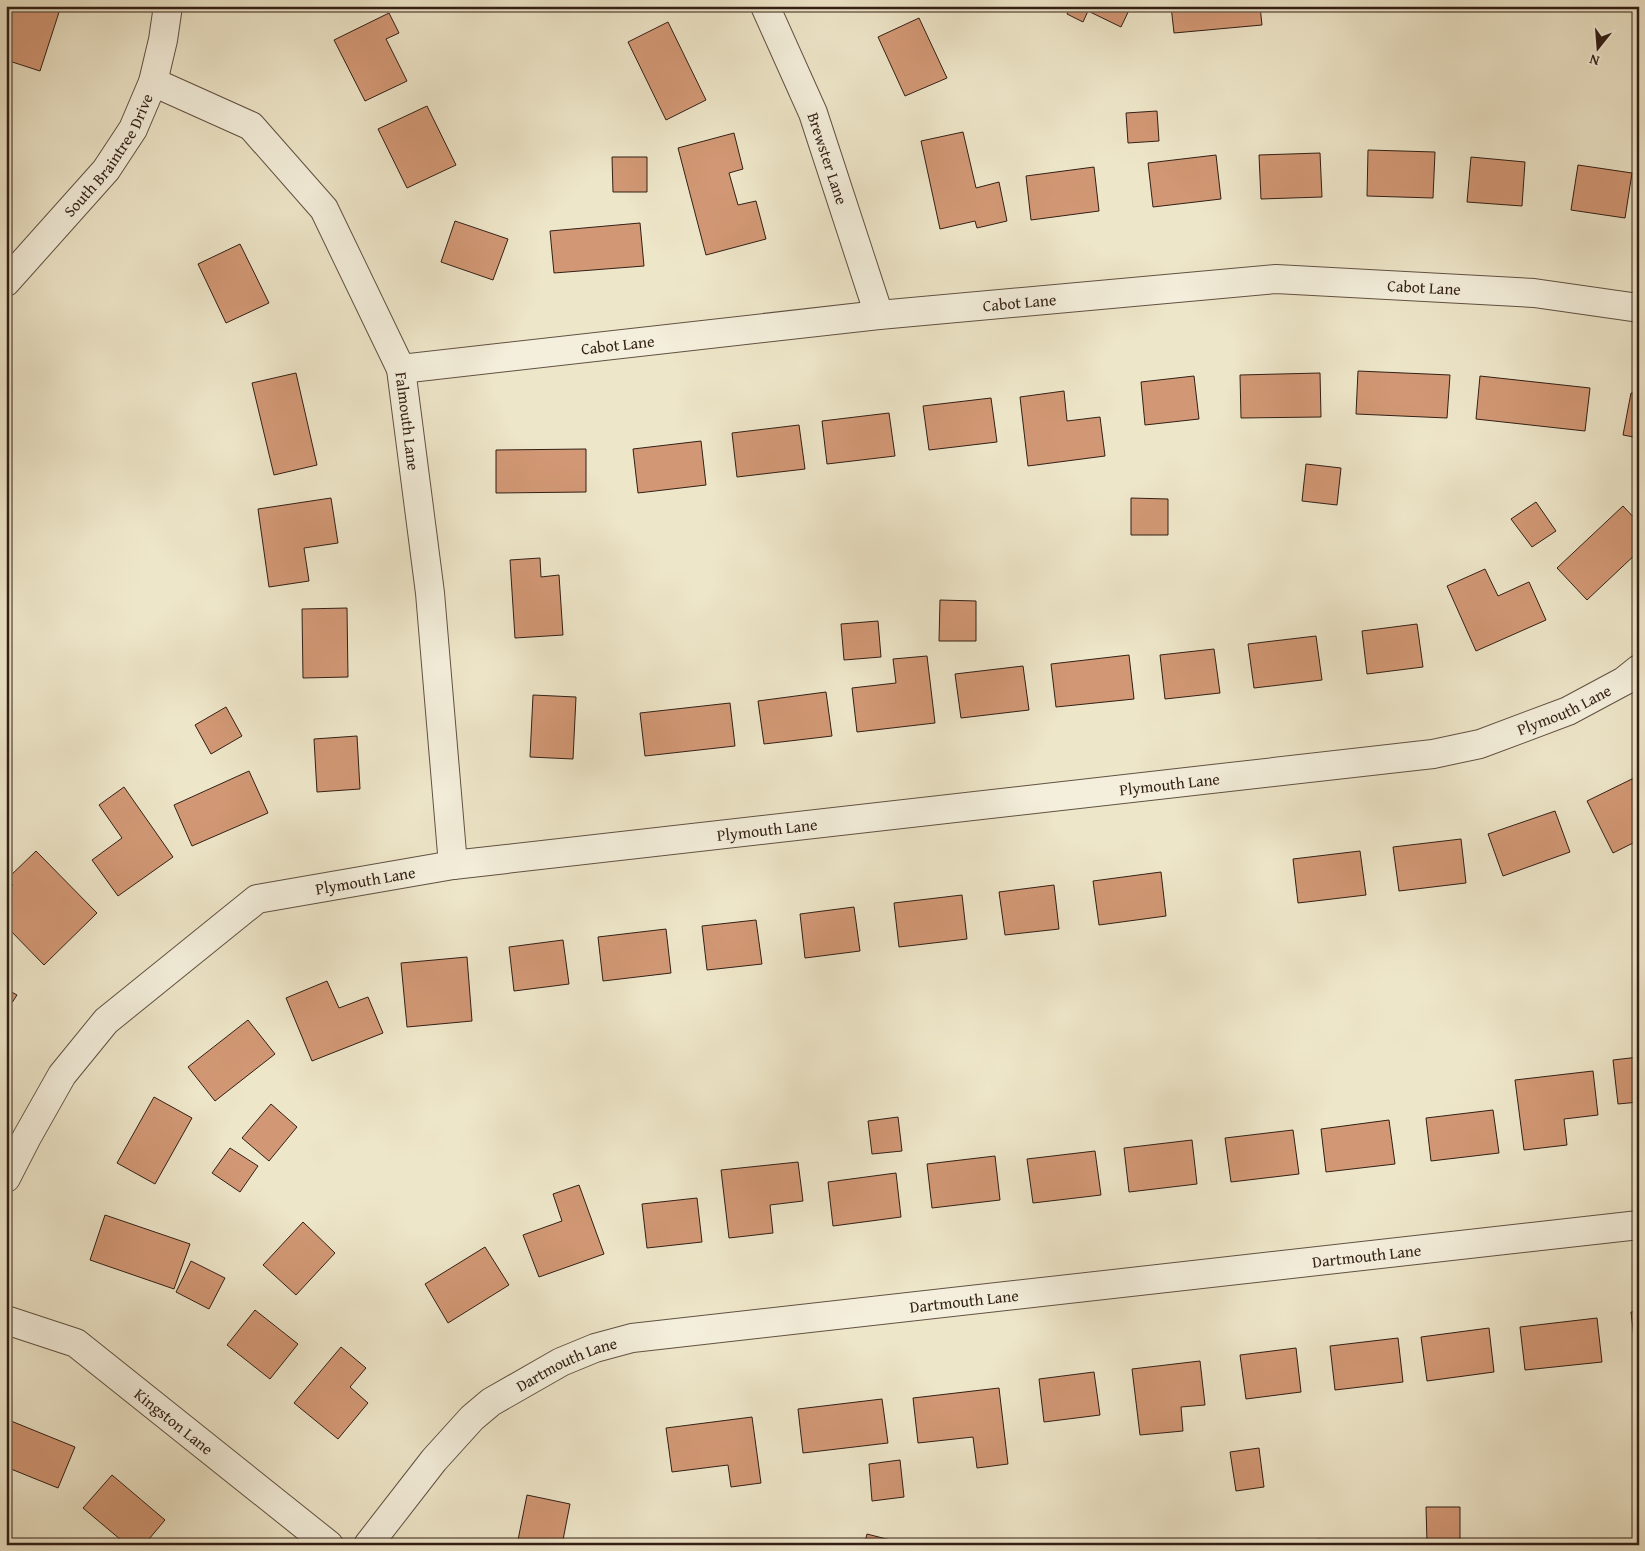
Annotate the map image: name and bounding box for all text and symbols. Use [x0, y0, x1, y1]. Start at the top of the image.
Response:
north arrow [1572, 22, 1622, 72]
text: N [1586, 49, 1602, 71]
street label: South Braintree Drive [58, 90, 159, 222]
street label: Brewster Lane [802, 109, 854, 208]
street label: Cabot Lane [1387, 273, 1462, 301]
street label: Cabot Lane [982, 287, 1057, 318]
street label: Cabot Lane [580, 328, 656, 361]
street label: Falmouth Lane [389, 370, 426, 472]
street label: Plymouth Lane [1513, 678, 1615, 741]
street label: Plymouth Lane [1118, 766, 1221, 801]
street label: Plymouth Lane [715, 812, 819, 847]
street label: Plymouth Lane [314, 860, 417, 901]
street label: Dartmouth Lane [1311, 1238, 1422, 1274]
street label: Dartmouth Lane [908, 1283, 1020, 1319]
street label: Dartmouth Lane [511, 1331, 620, 1397]
street label: Kingston Lane [129, 1382, 219, 1460]

